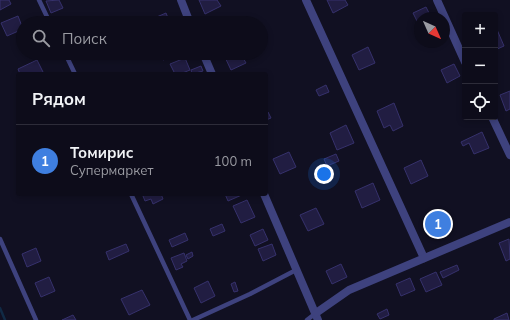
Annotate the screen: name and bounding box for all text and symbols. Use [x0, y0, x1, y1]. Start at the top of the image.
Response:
north arrow [414, 12, 450, 48]
map controls [462, 12, 498, 120]
button: + [462, 12, 498, 48]
search box [16, 16, 268, 60]
icon: search [30, 27, 52, 49]
text: Поиск [62, 29, 107, 48]
button: − [462, 48, 498, 84]
button: locate [462, 84, 498, 120]
text: Рядом [32, 88, 86, 109]
text: Томирис [70, 143, 133, 162]
text: 1 [41, 153, 49, 169]
text: 100 m [214, 153, 252, 169]
text: Супермаркет [70, 162, 153, 178]
your location [314, 164, 334, 184]
pin: 1 [425, 209, 451, 239]

